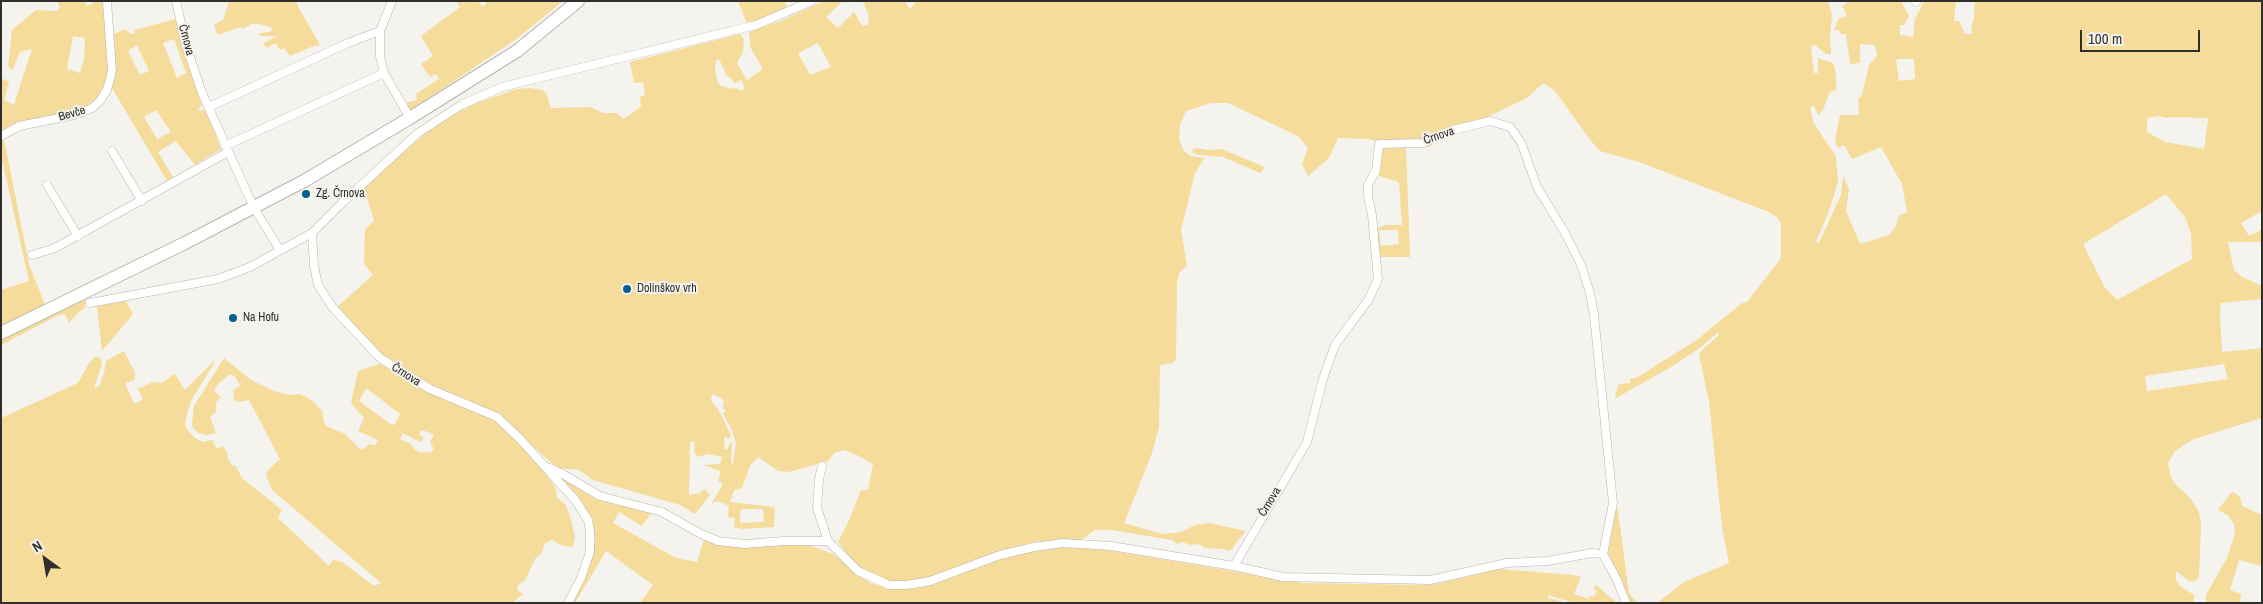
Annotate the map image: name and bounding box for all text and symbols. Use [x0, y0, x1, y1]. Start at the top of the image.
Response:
scale bar [2083, 20, 2203, 52]
street label: Črnova [175, 23, 197, 57]
text: 100 m [2088, 28, 2122, 49]
street label: Bevče [57, 103, 87, 125]
street label: Črnova [1422, 124, 1456, 148]
place label: Zg. Črnova [316, 187, 365, 201]
marker: Zg. Črnova [300, 188, 312, 200]
place label: Dolinškov vrh [637, 282, 697, 296]
marker: Dolinškov vrh [621, 283, 633, 295]
place label: Na Hofu [243, 311, 279, 325]
marker: Na Hofu [227, 312, 239, 324]
street label: Črnova [389, 360, 423, 390]
street label: Črnova [1256, 485, 1284, 519]
north arrow [20, 534, 70, 584]
text: N [29, 536, 45, 556]

